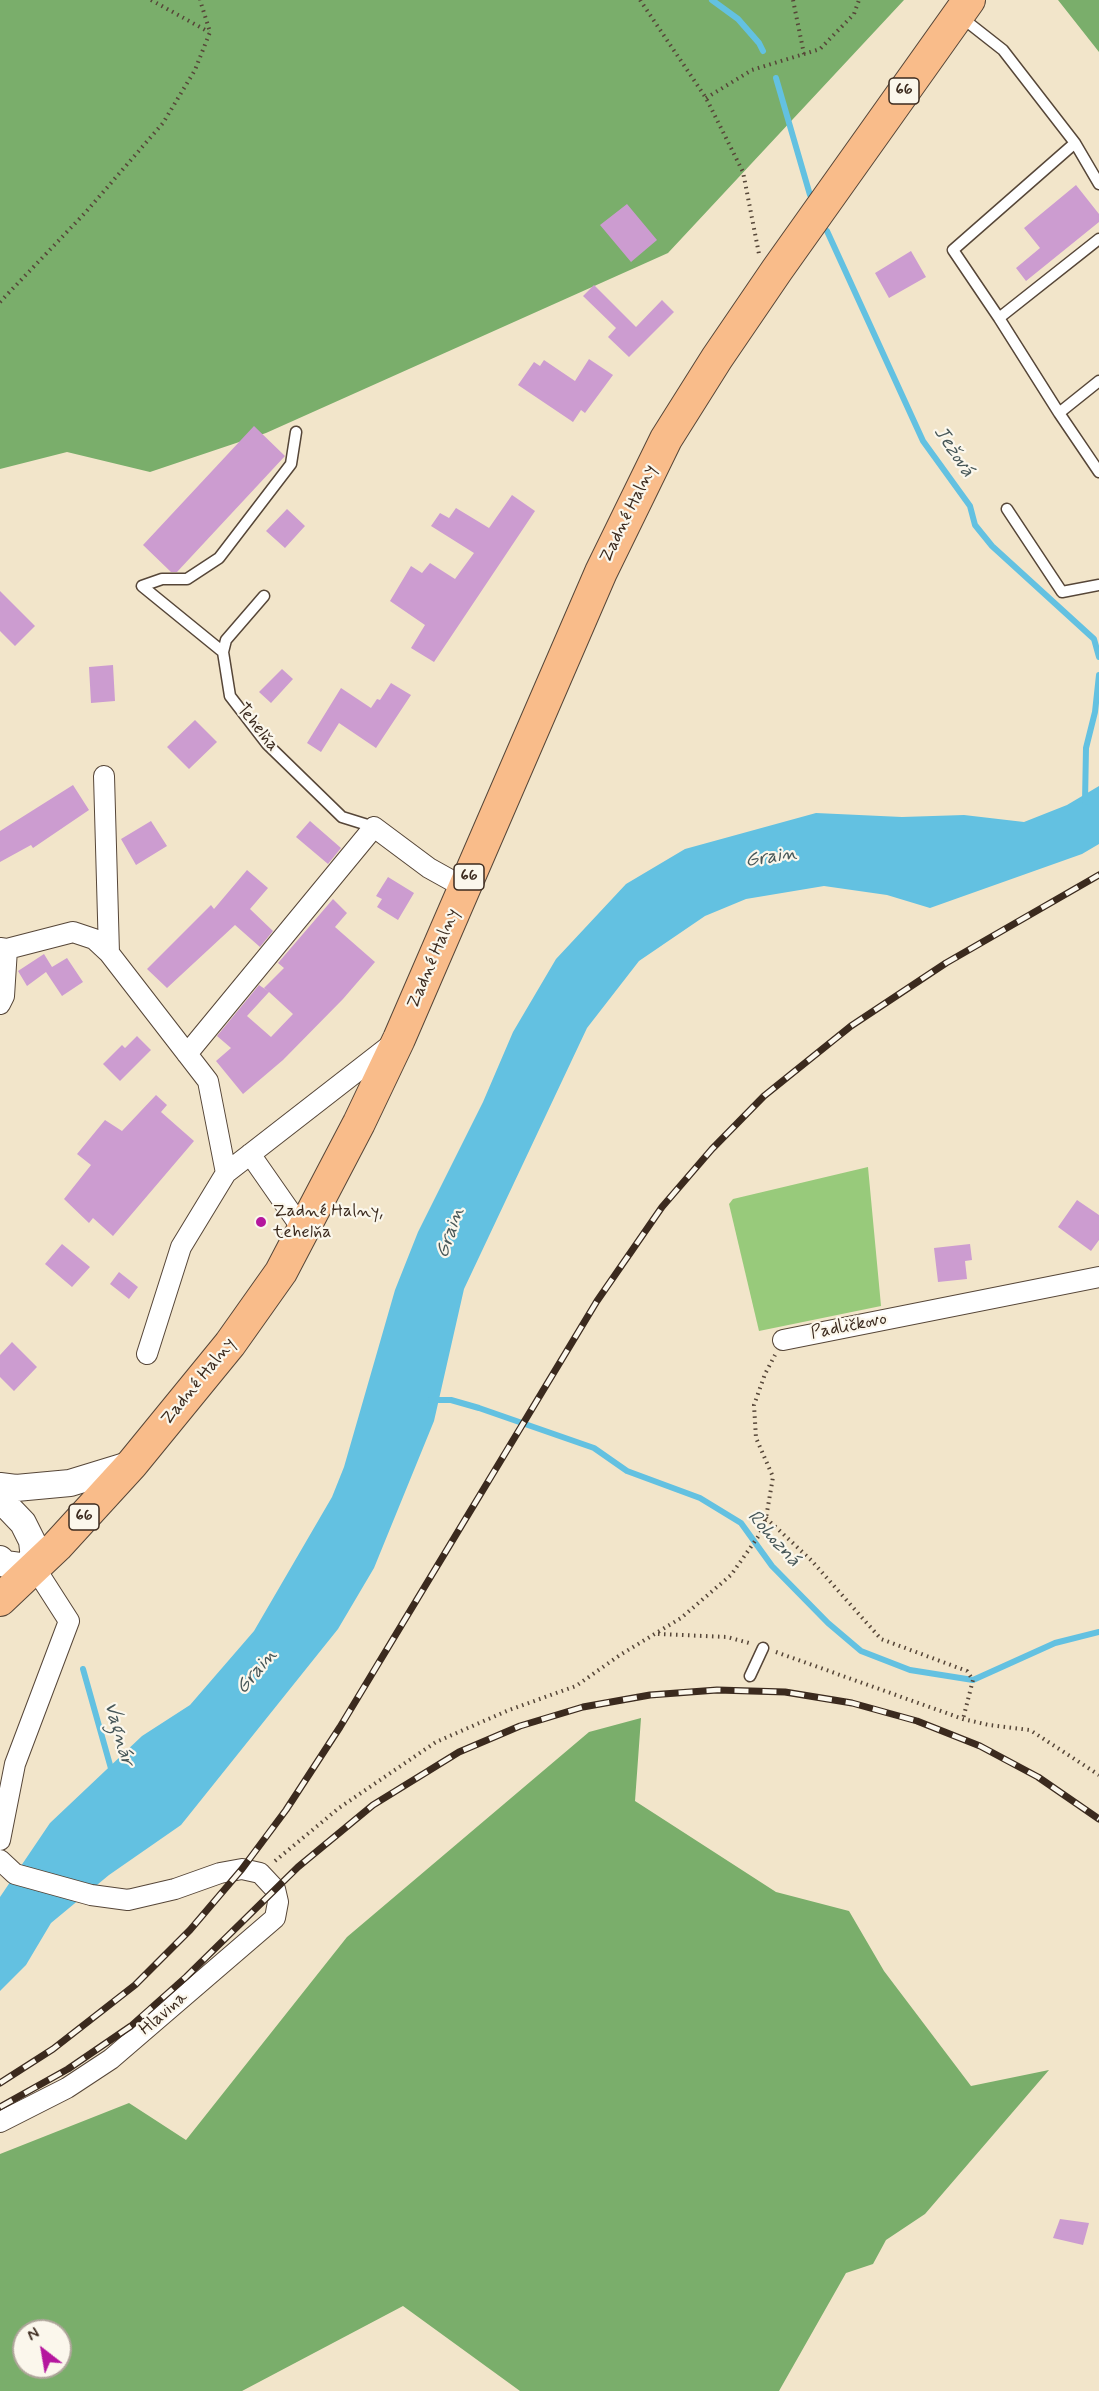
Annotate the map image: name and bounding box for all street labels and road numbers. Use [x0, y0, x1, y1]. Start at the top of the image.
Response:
road number: 66 [889, 78, 919, 104]
street label: Zadné Halny [596, 461, 662, 567]
street label: Tehelňa [231, 700, 283, 756]
road number: 66 [454, 864, 484, 890]
street label: Zadné Halny [403, 906, 465, 1012]
street label: Padličkovo [809, 1309, 889, 1345]
street label: Zadné Halny [157, 1334, 241, 1430]
road number: 66 [69, 1504, 99, 1530]
street label: Hlavina [135, 1987, 193, 2041]

